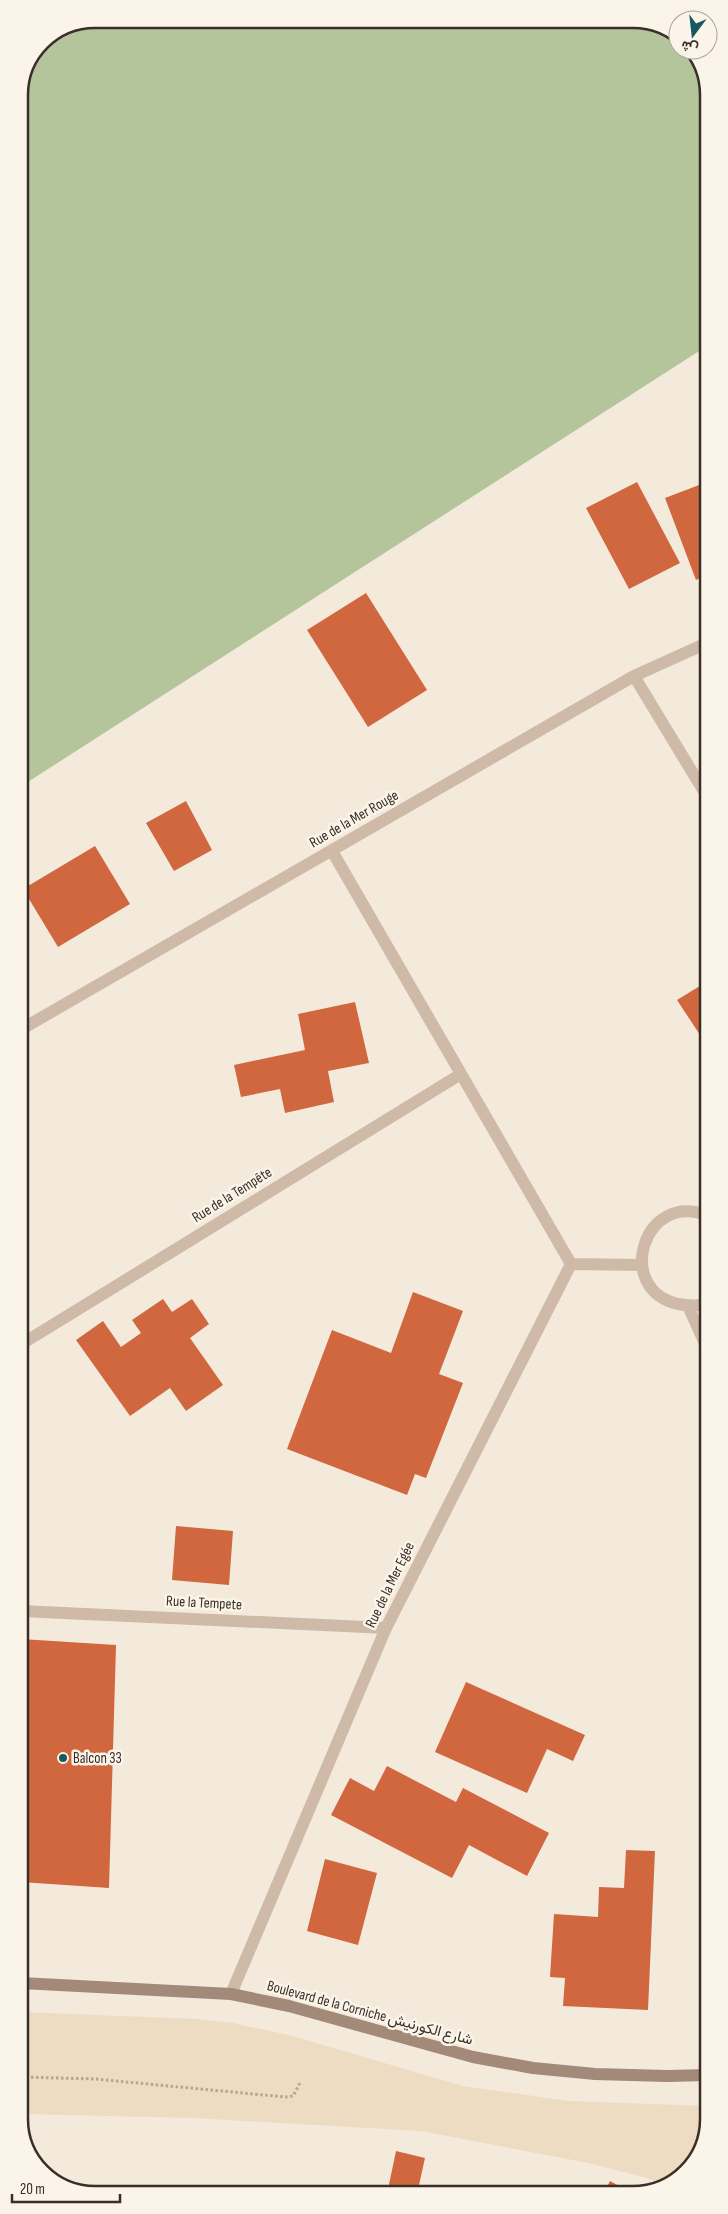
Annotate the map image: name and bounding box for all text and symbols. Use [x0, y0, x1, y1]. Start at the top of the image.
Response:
north arrow [668, 10, 718, 60]
text: ش [679, 37, 700, 57]
street label: Rue de la Mer Rouge [306, 786, 402, 852]
street label: Rue de la Tempête [189, 1163, 275, 1227]
street label: Rue de la Mer Egée [361, 1539, 419, 1631]
street label: Rue la Tempete [166, 1592, 242, 1614]
place label: Balcon 33 [73, 1749, 122, 1768]
marker: Balcon 33 [57, 1752, 69, 1764]
street label: Boulevard de la Corniche شارع الكورنيش [265, 1976, 475, 2051]
scale bar [12, 2172, 120, 2204]
text: 20 m [20, 2180, 45, 2199]

